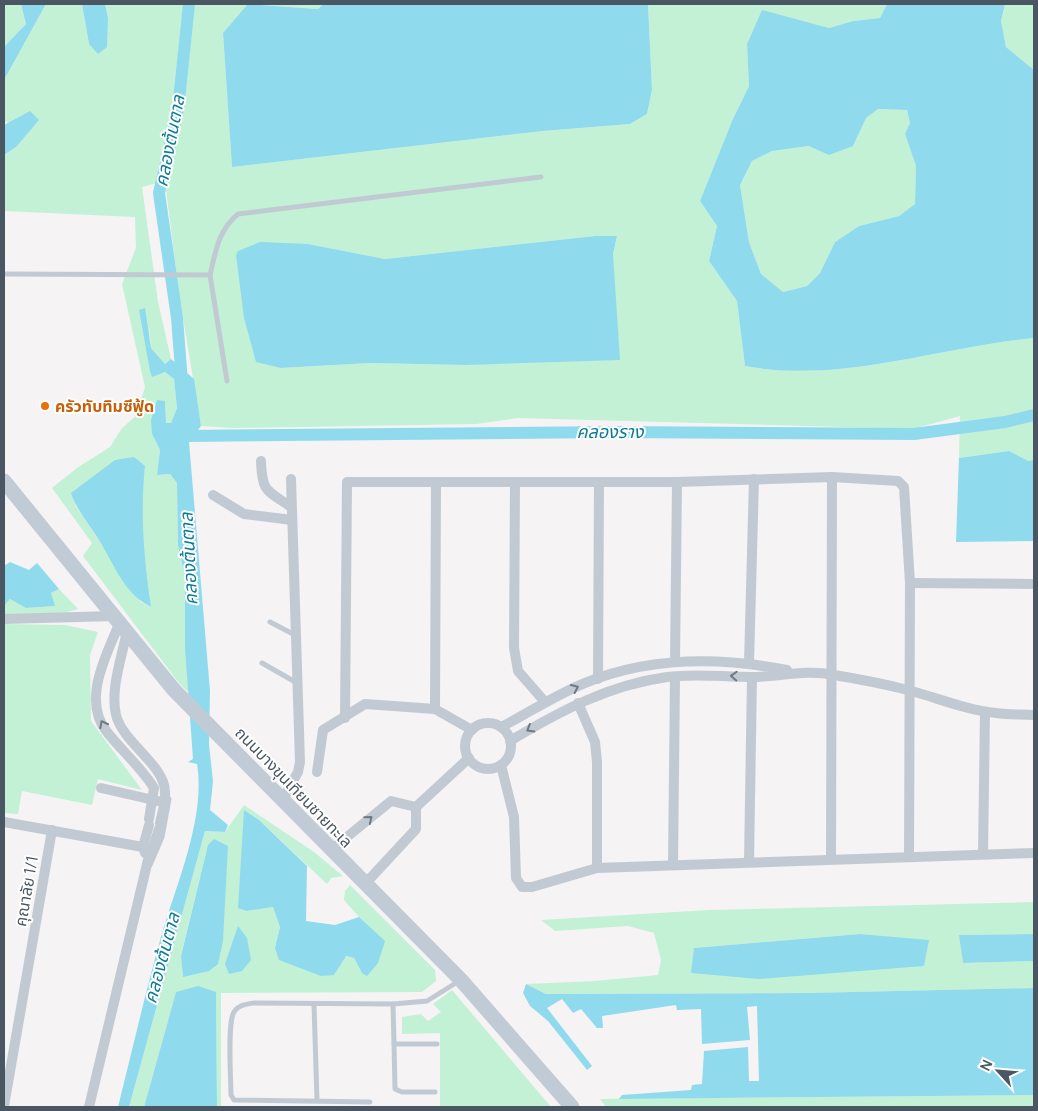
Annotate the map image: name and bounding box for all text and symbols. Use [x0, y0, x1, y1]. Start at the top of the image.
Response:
water label: คลองต้นตาล [148, 92, 190, 189]
place label: ครัวทับทิมซีฟู้ด [55, 395, 154, 417]
marker: ครัวทับทิมซีฟู้ด [39, 400, 51, 412]
water label: คลองราง [576, 419, 645, 443]
water label: คลองต้นตาล [174, 511, 202, 606]
one-way arrow [730, 671, 738, 681]
one-way arrow [570, 684, 579, 694]
one-way arrow [99, 721, 109, 730]
street label: ถนนบางขุนเทียนชายทะเล [231, 722, 357, 852]
one-way arrow [526, 723, 535, 733]
one-way arrow [363, 816, 372, 825]
street label: คุณาลัย 1/1 [9, 854, 43, 928]
water label: คลองต้นตาล [137, 909, 185, 1006]
north arrow [973, 1046, 1023, 1096]
text: N [975, 1056, 997, 1074]

